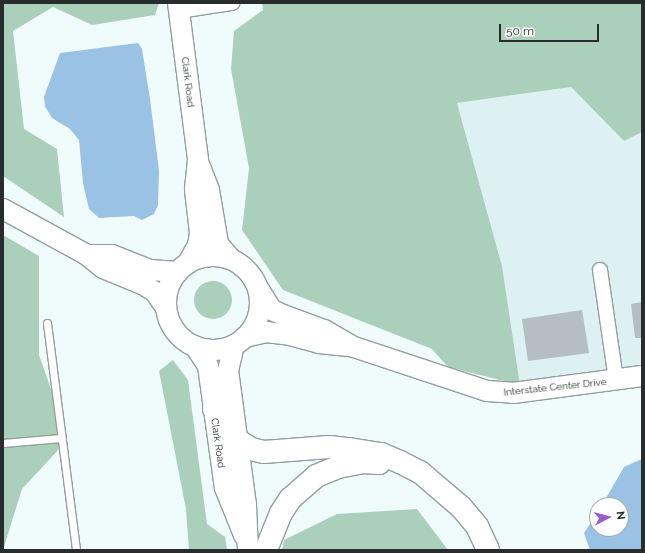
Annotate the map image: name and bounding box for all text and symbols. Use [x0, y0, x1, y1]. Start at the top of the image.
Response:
scale bar [501, 16, 601, 42]
text: 50 m [506, 24, 534, 38]
street label: Clark Road [179, 56, 197, 108]
street label: Interstate Center Drive [503, 376, 607, 398]
street label: Clark Road [209, 417, 227, 469]
north arrow [589, 497, 629, 537]
text: N [613, 511, 627, 521]

